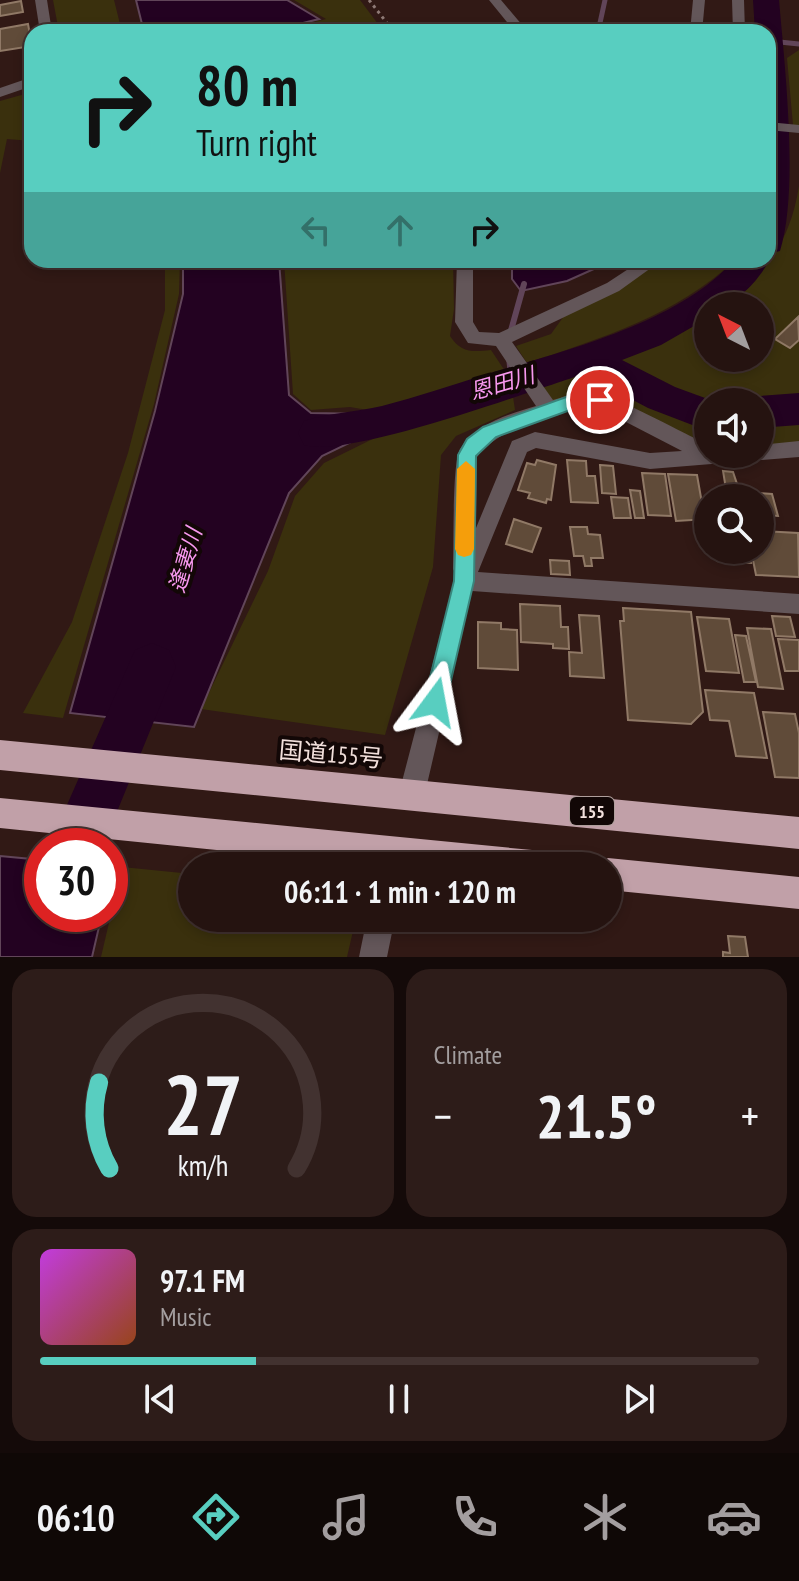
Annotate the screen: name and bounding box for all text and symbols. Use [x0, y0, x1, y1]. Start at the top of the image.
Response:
text: 80 m [196, 49, 298, 121]
icon: right [64, 56, 168, 160]
text: Turn right [196, 119, 317, 166]
icon: left [294, 208, 338, 252]
icon: ahead [378, 208, 422, 252]
icon: right [462, 208, 506, 252]
north arrow [694, 292, 774, 372]
map controls [694, 292, 774, 564]
water label: 恩田川 [466, 360, 539, 406]
pin [566, 366, 634, 434]
icon: arrive [578, 378, 622, 422]
button: sound [694, 388, 774, 468]
button: search [694, 484, 774, 564]
water label: 逢妻川 [162, 523, 208, 596]
position arrow [393, 660, 477, 744]
street label: 国道155号 [278, 734, 384, 774]
road number: 155 [570, 797, 614, 825]
speed limit sign: 30 [24, 828, 128, 932]
text: 06:11 · 1 min · 120 m [284, 872, 516, 911]
text: Climate [434, 1038, 502, 1071]
text: 27 [163, 1050, 243, 1158]
text: 21.5° [536, 1077, 657, 1155]
text: − [434, 1087, 452, 1144]
text: + [741, 1087, 759, 1144]
text: km/h [177, 1147, 228, 1184]
text: 97.1 FM [160, 1261, 245, 1300]
text: Music [160, 1300, 212, 1333]
icon: previous [138, 1377, 182, 1421]
icon: pause [377, 1377, 421, 1421]
icon: next [617, 1377, 661, 1421]
icon: directions [188, 1489, 244, 1545]
icon: music [318, 1489, 374, 1545]
icon: phone [447, 1489, 503, 1545]
icon: climate [577, 1489, 633, 1545]
icon: car [706, 1489, 762, 1545]
text: 06:10 [37, 1494, 115, 1541]

